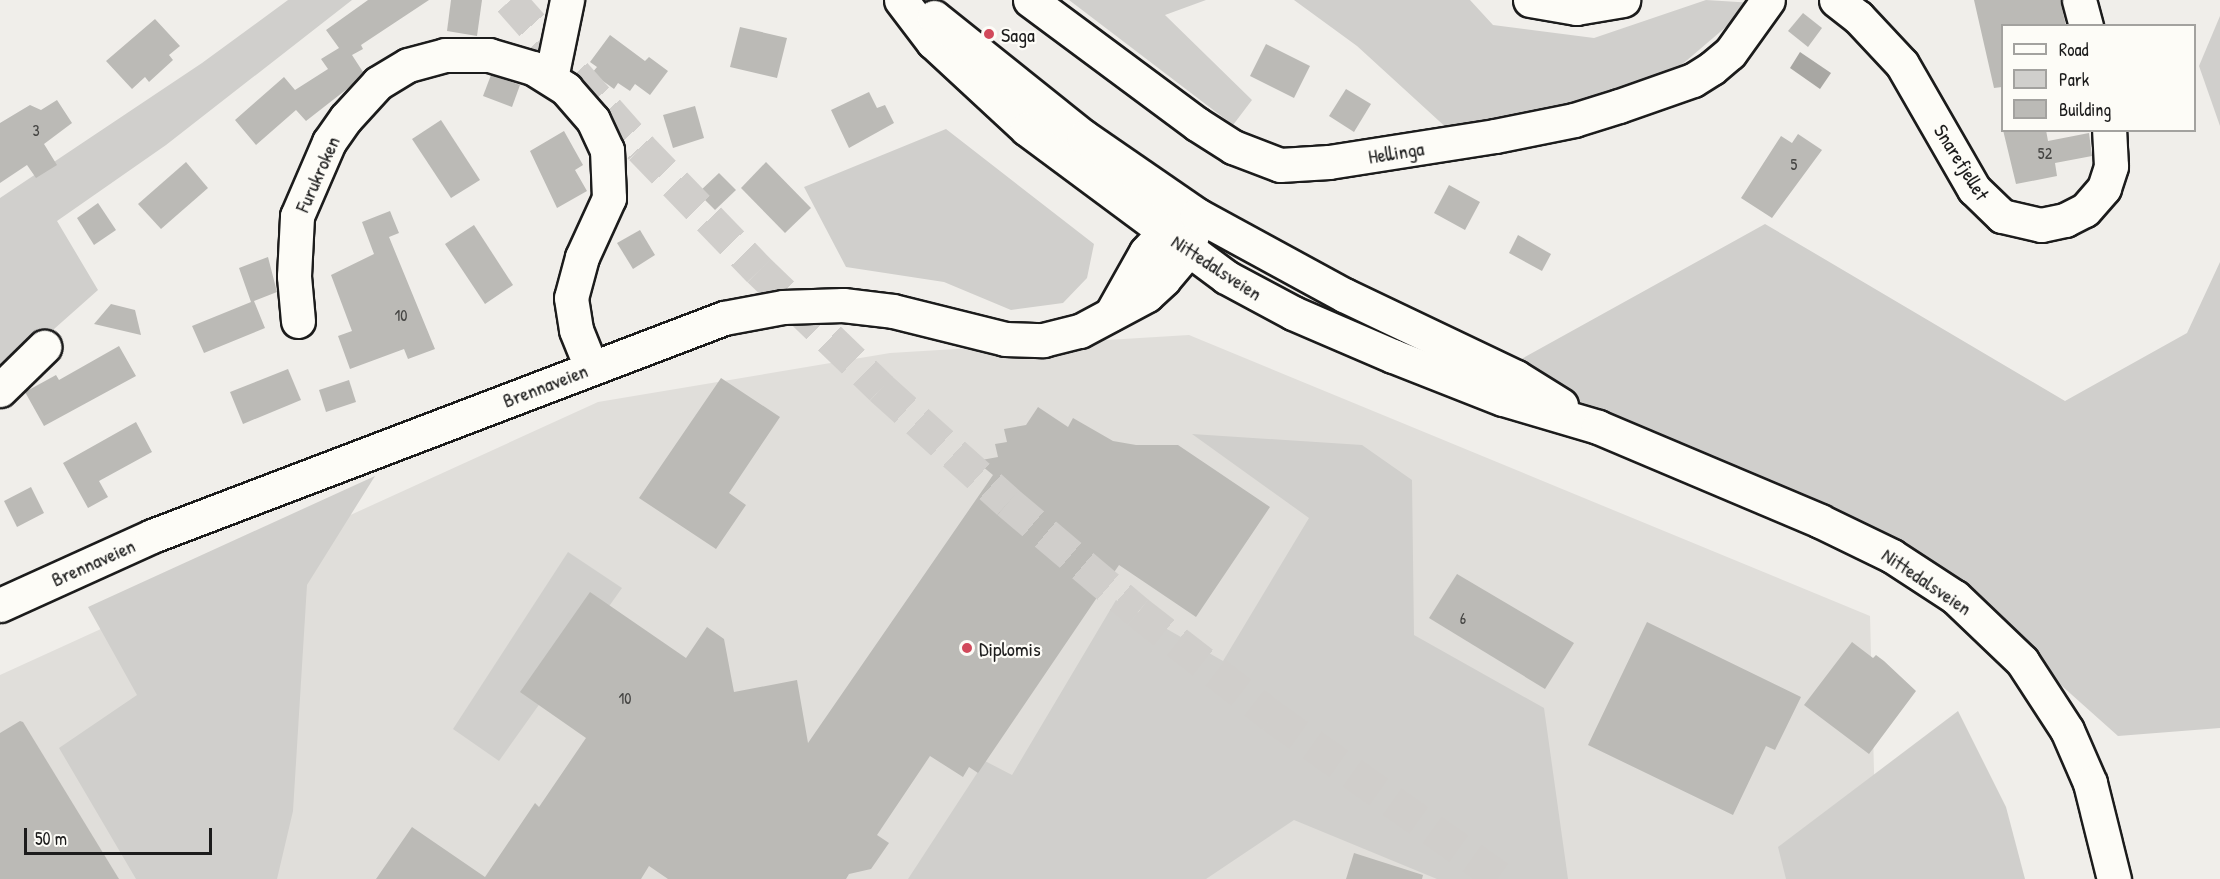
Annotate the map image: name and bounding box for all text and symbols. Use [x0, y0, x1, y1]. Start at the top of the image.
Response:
place label: Saga [1001, 22, 1035, 46]
legend [2001, 24, 2196, 132]
marker: Saga [982, 27, 996, 41]
text: Road [2059, 37, 2089, 62]
text: Park [2059, 67, 2089, 92]
text: Building [2059, 97, 2111, 122]
house number: 3 [32, 120, 40, 140]
street label: Snarefjellet [1929, 120, 1995, 204]
street label: Furukroken [290, 132, 344, 216]
street label: Hellinga [1366, 136, 1426, 168]
house number: 52 [2038, 143, 2052, 163]
house number: 5 [1791, 154, 1797, 174]
street label: Nittedalsveien [1167, 229, 1267, 305]
house number: 10 [395, 305, 407, 325]
street label: Brennaveien [499, 358, 591, 412]
street label: Brennaveien [47, 533, 139, 591]
street label: Nittedalsveien [1878, 542, 1976, 620]
house number: 6 [1460, 608, 1466, 628]
place label: Diplomis [979, 636, 1041, 660]
marker: Diplomis [960, 641, 974, 655]
house number: 10 [619, 688, 631, 708]
scale bar [27, 816, 214, 854]
text: 50 m [35, 826, 67, 851]

